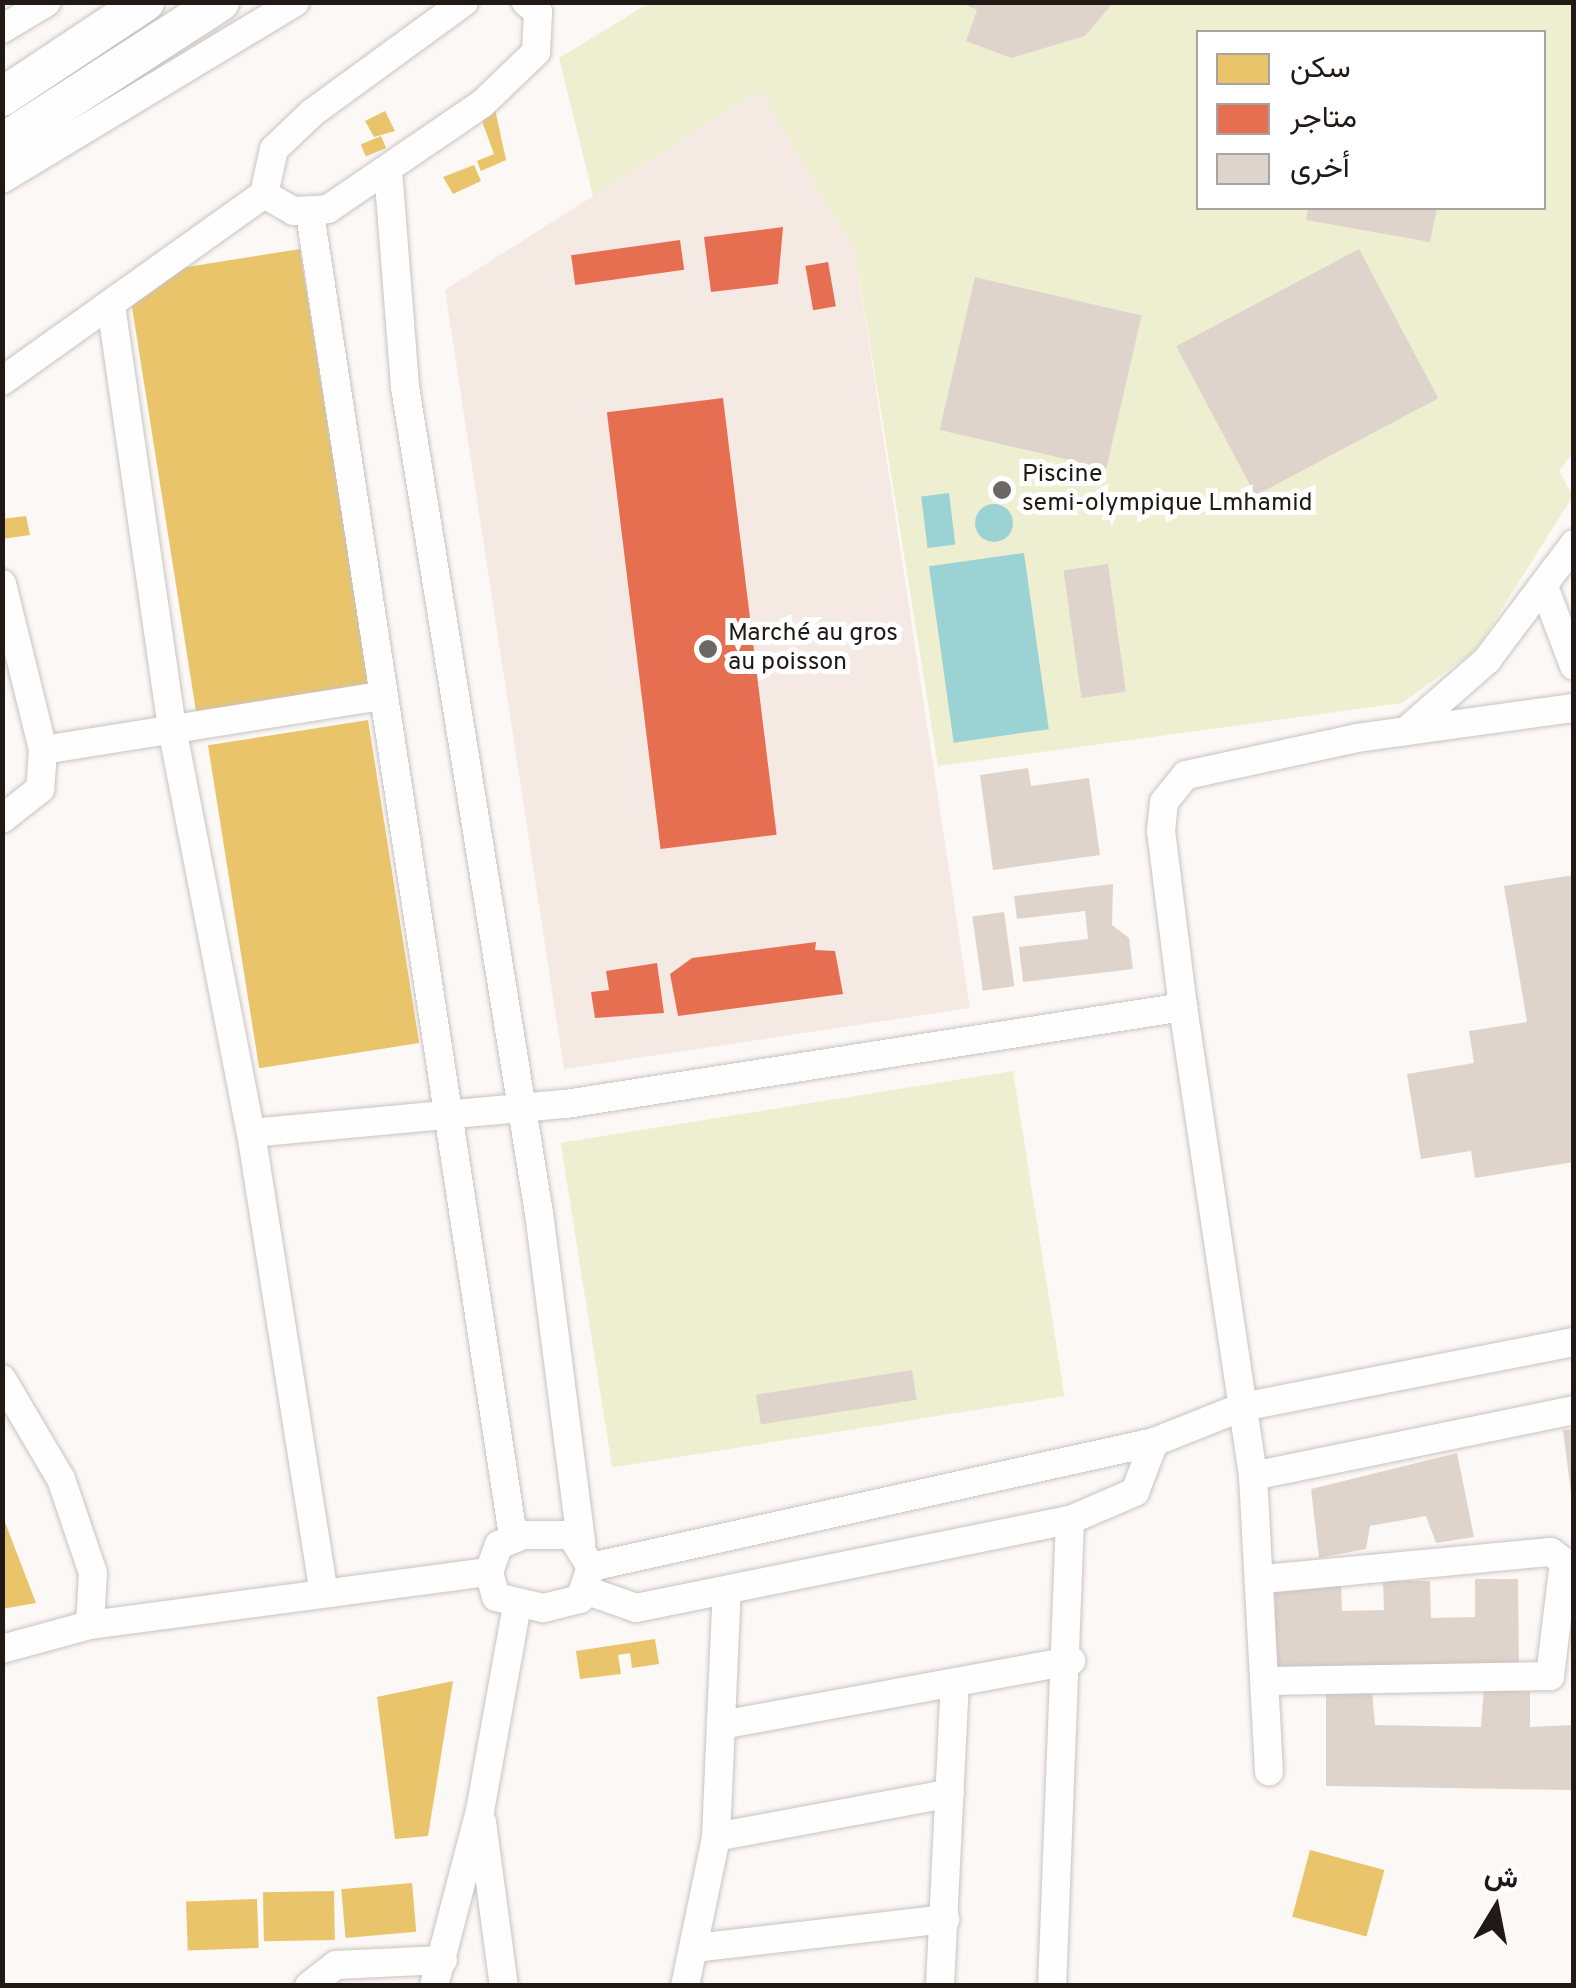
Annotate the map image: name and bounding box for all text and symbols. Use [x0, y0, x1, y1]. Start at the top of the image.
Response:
legend [1196, 30, 1546, 210]
text: سكن [1290, 51, 1351, 88]
text: متاجر [1290, 101, 1357, 138]
text: أخرى [1290, 151, 1350, 188]
place label: Piscine semi-olympique Lmhamid [1022, 461, 1313, 520]
marker: Piscine semi-olympique Lmhamid [991, 479, 1013, 501]
place label: Marché au gros au poisson [728, 620, 898, 679]
marker: Marché au gros au poisson [697, 638, 719, 660]
north arrow [1446, 1858, 1546, 1958]
text: ش [1482, 1858, 1521, 1899]

